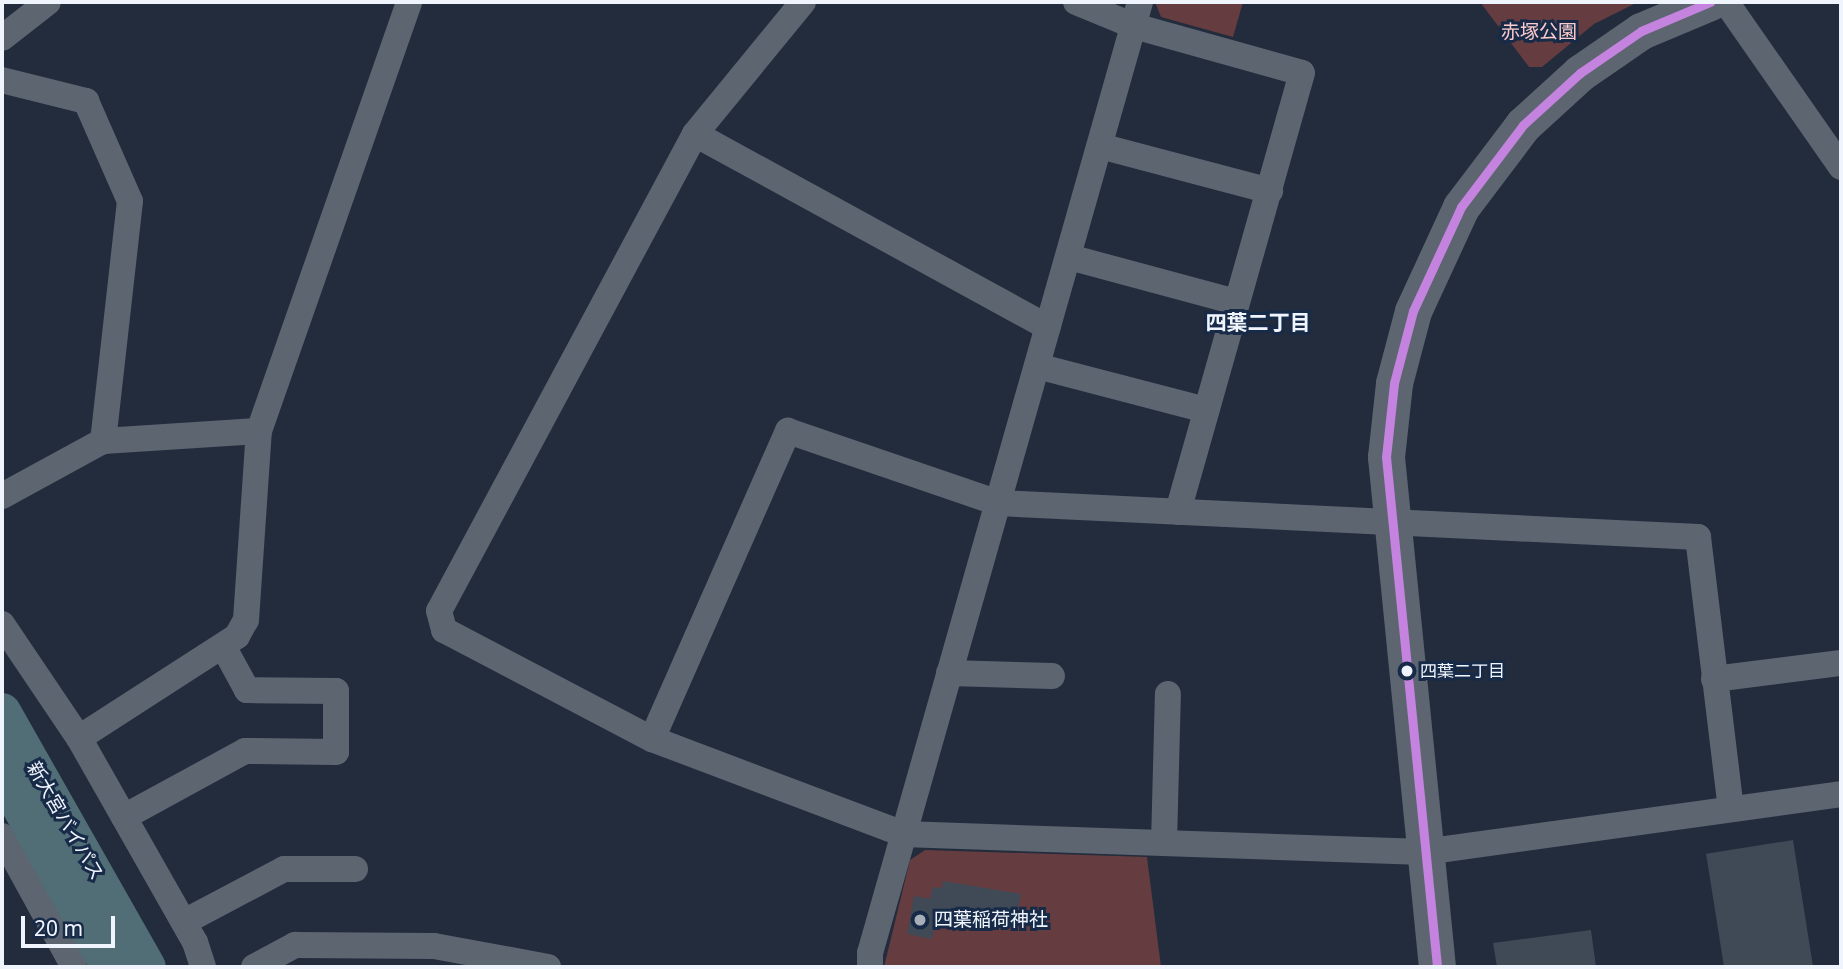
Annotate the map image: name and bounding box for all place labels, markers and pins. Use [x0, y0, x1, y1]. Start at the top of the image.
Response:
place label: 四葉二丁目 [1420, 661, 1505, 681]
marker: 四葉二丁目 [1400, 664, 1414, 678]
place label: 四葉稲荷神社 [934, 909, 1048, 931]
marker: 四葉稲荷神社 [912, 912, 928, 928]

